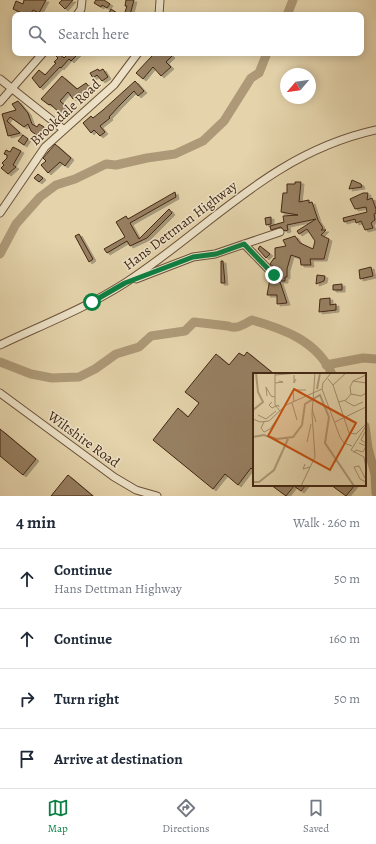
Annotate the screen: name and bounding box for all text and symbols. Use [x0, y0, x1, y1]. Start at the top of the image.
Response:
search box [12, 12, 364, 56]
icon: search [26, 23, 48, 45]
text: Search here [58, 24, 129, 44]
north arrow [280, 68, 316, 104]
street label: Brookdale Road [26, 74, 105, 150]
street label: Hans Dettman Highway [120, 176, 242, 274]
route end [265, 266, 283, 284]
route start [83, 293, 101, 311]
inset map [253, 373, 366, 486]
street label: Wiltshire Road [43, 406, 124, 472]
text: 4 min [16, 511, 56, 534]
text: Walk · 260 m [293, 514, 360, 531]
text: Continue [54, 560, 112, 580]
icon: ahead [16, 568, 38, 590]
text: 50 m [334, 570, 360, 587]
text: Hans Dettman Highway [54, 580, 182, 597]
icon: ahead [16, 628, 38, 650]
text: Continue [54, 629, 112, 649]
text: 160 m [329, 630, 360, 647]
icon: right [16, 688, 38, 710]
text: Turn right [54, 689, 119, 709]
text: 50 m [334, 690, 360, 707]
icon: arrive [16, 748, 38, 770]
text: Arrive at destination [54, 749, 183, 769]
tab: Map [47, 797, 69, 836]
tab: Directions [162, 797, 210, 836]
tab: Saved [303, 797, 329, 836]

